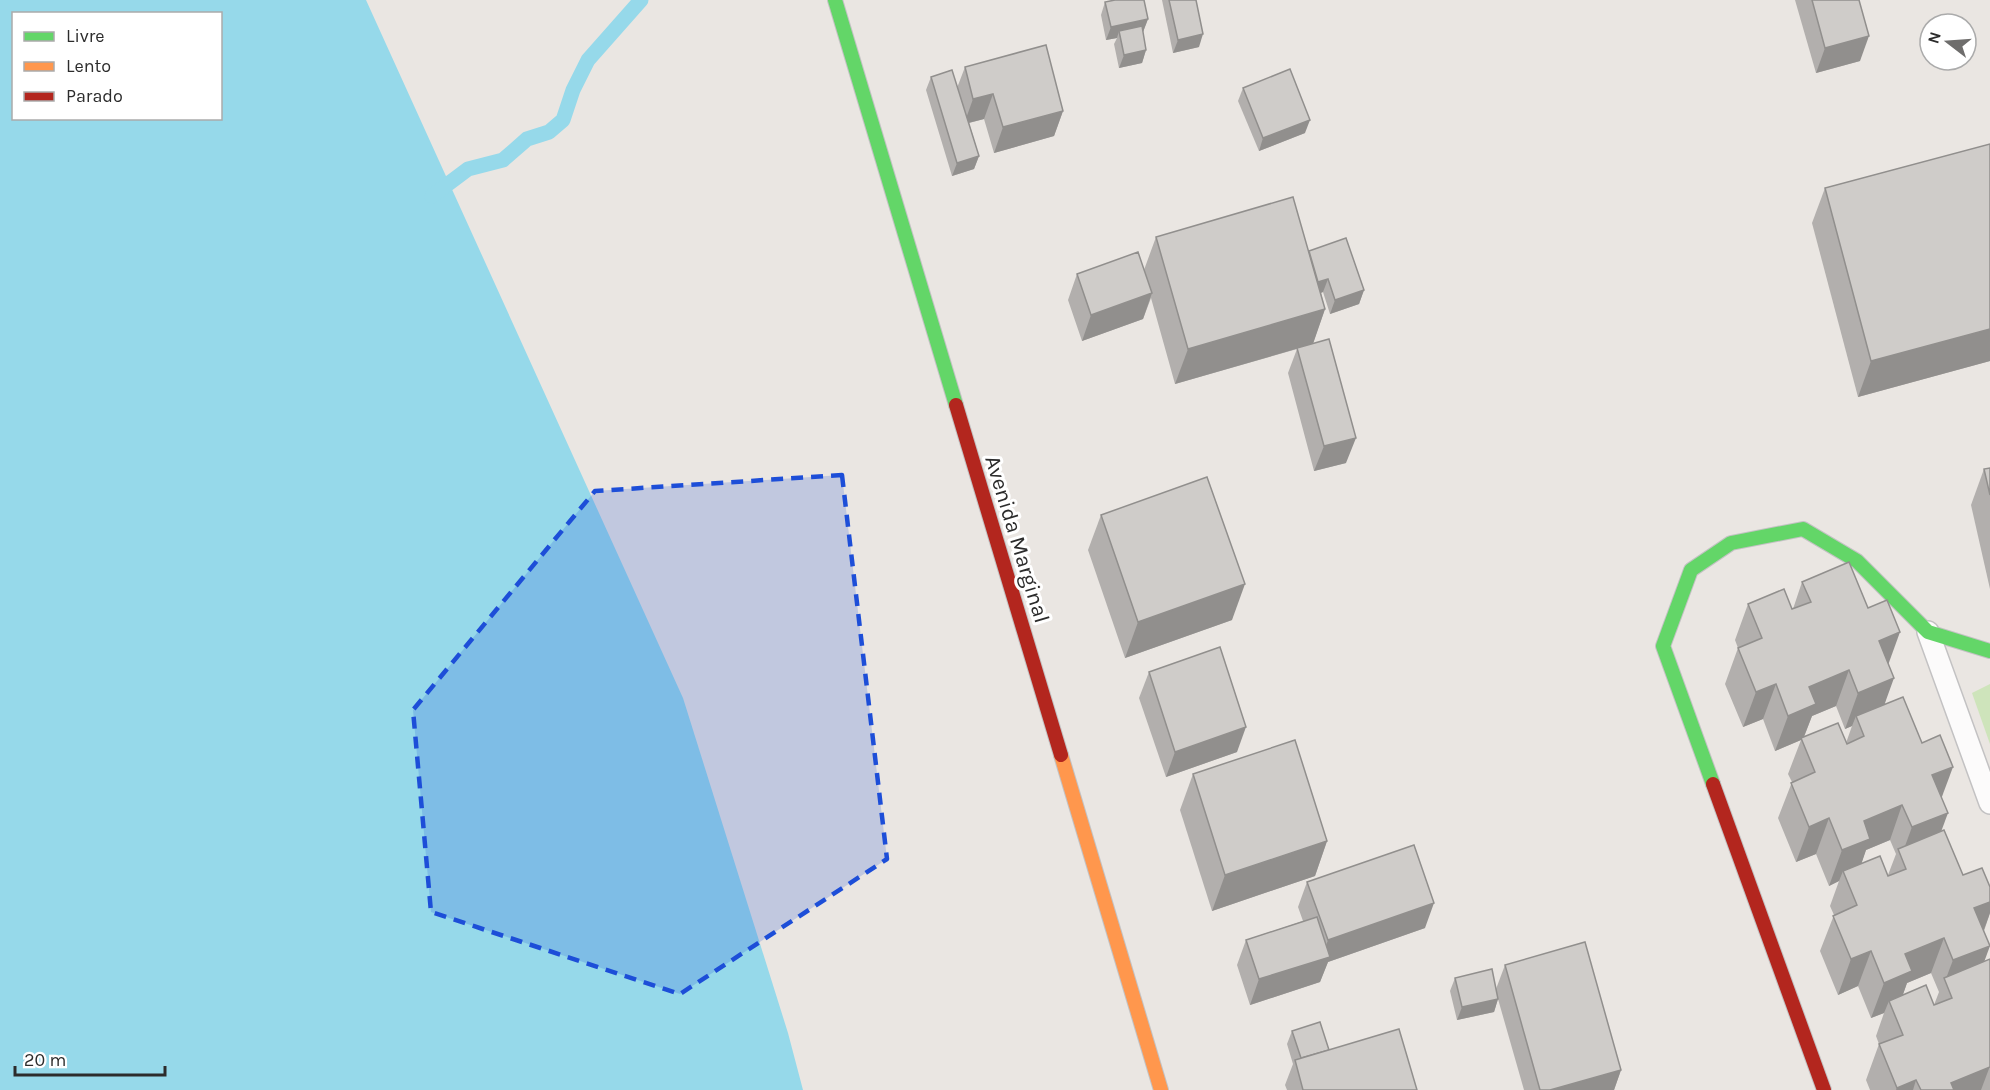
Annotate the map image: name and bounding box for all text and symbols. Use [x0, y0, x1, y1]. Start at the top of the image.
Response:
legend [12, 12, 222, 120]
north arrow [1918, 12, 1978, 72]
text: Livre [66, 25, 105, 47]
text: N [1923, 29, 1945, 46]
text: Lento [66, 55, 111, 77]
text: Parado [66, 85, 123, 107]
street label: Avenida Marginal [979, 452, 1055, 626]
scale bar [15, 1039, 165, 1077]
text: 20 m [24, 1049, 66, 1071]

